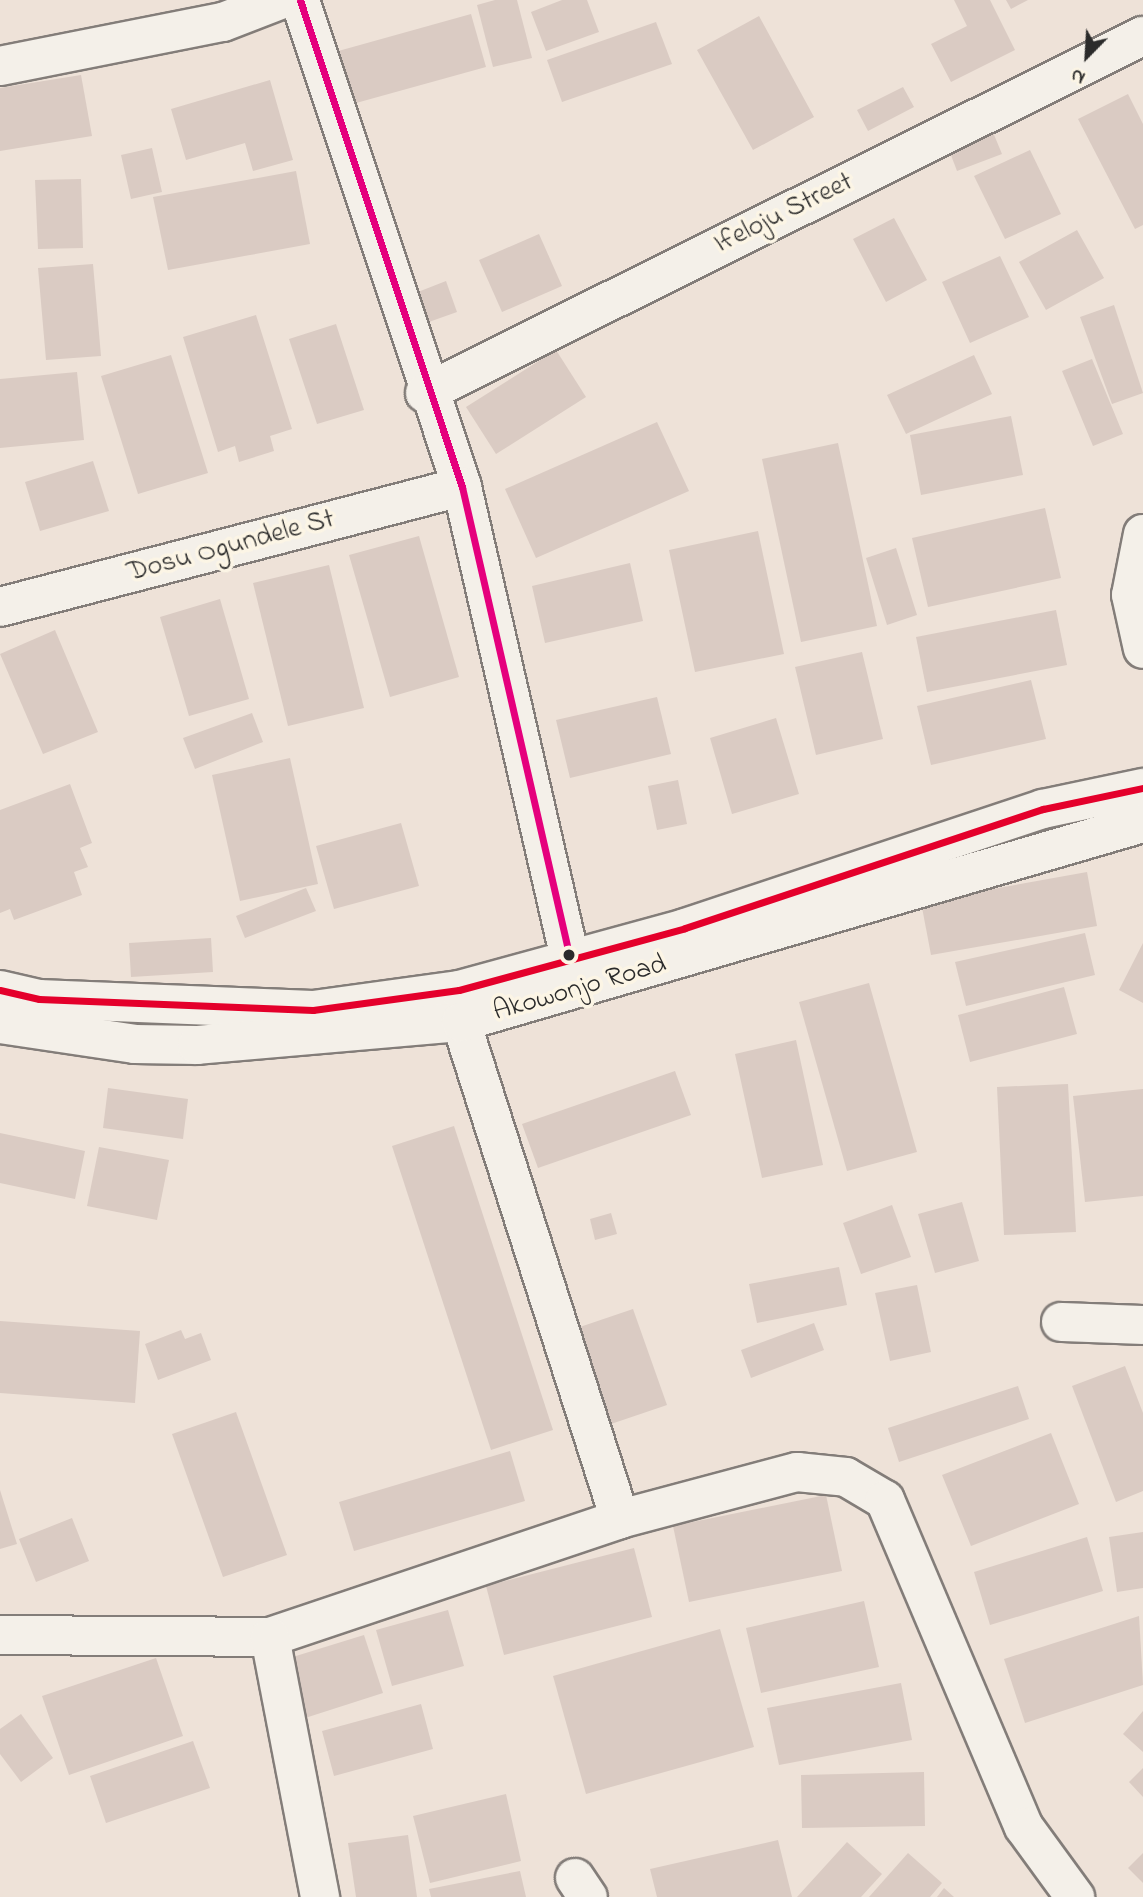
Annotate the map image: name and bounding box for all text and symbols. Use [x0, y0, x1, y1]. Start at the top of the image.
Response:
north arrow [1052, 21, 1122, 91]
text: N [1067, 61, 1090, 91]
street label: Ifeloju Street [709, 166, 859, 262]
street label: Dosu Ogundele St [124, 503, 338, 591]
street label: Akowonjo Road [490, 948, 670, 1030]
unlabelled marker [562, 948, 576, 962]

